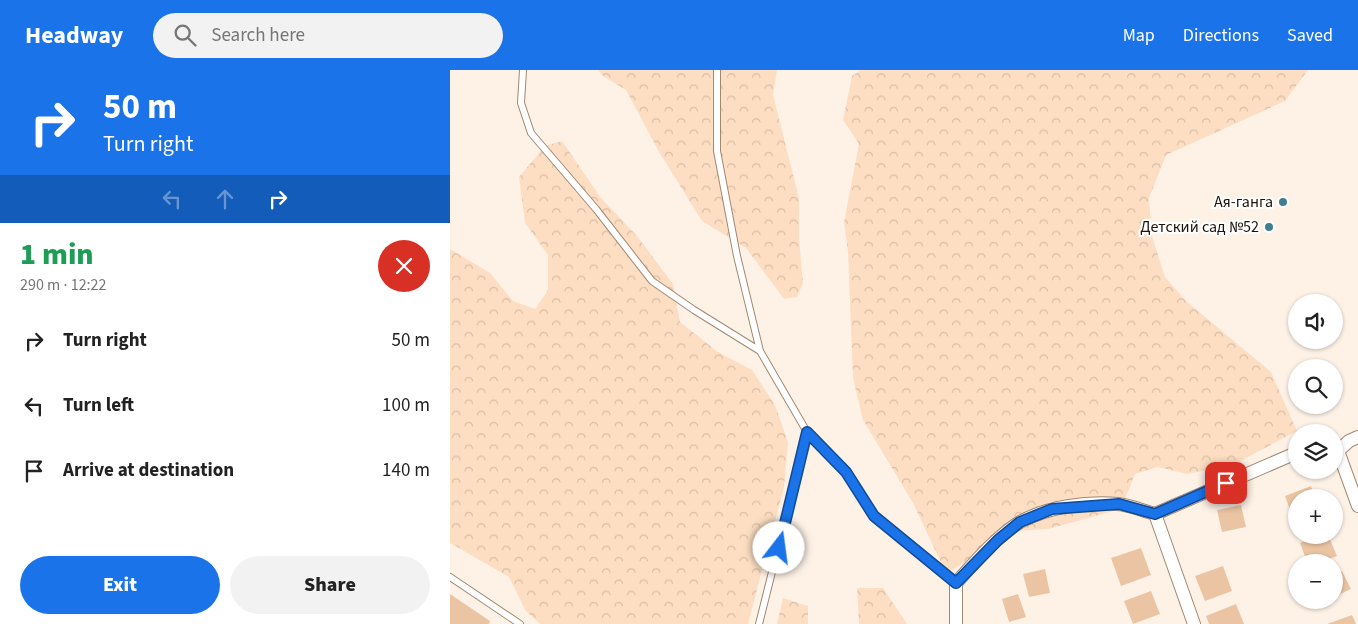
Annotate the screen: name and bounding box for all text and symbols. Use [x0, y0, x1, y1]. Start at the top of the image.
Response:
search box [153, 13, 503, 58]
text: Headway [25, 18, 123, 53]
icon: search [171, 21, 199, 49]
text: Search here [211, 22, 305, 49]
text: Map [1123, 23, 1155, 48]
text: Directions [1183, 23, 1259, 48]
text: Saved [1287, 23, 1333, 48]
text: 50 m [103, 82, 177, 132]
icon: right [20, 90, 85, 155]
text: Turn right [103, 128, 193, 160]
icon: left [158, 185, 186, 213]
icon: ahead [211, 185, 239, 213]
icon: right [264, 185, 292, 213]
place label: Ая-ганга [1214, 191, 1273, 213]
marker: Ая-ганга [1277, 196, 1289, 208]
place label: Детский сад №52 [1140, 216, 1259, 238]
marker: Детский сад №52 [1263, 221, 1275, 233]
text: 1 min [20, 233, 94, 276]
button: close [378, 240, 430, 292]
text: 290 m · 12:22 [20, 274, 107, 296]
map controls [1288, 294, 1343, 609]
button: sound [1288, 294, 1343, 349]
icon: right [20, 327, 48, 355]
text: Turn right [63, 327, 147, 354]
text: 50 m [392, 327, 430, 354]
button: search [1288, 359, 1343, 414]
icon: left [20, 392, 48, 420]
text: Turn left [63, 392, 134, 419]
text: 100 m [382, 392, 430, 419]
button: layers [1288, 424, 1343, 479]
icon: arrive [20, 457, 48, 485]
text: Arrive at destination [63, 457, 234, 484]
text: 140 m [382, 457, 430, 484]
pin [1205, 462, 1247, 504]
icon: arrive [1212, 469, 1240, 497]
button: + [1288, 489, 1343, 544]
position arrow [752, 521, 804, 573]
button: − [1288, 554, 1343, 609]
button: Exit [20, 556, 220, 614]
button: Share [230, 556, 430, 614]

